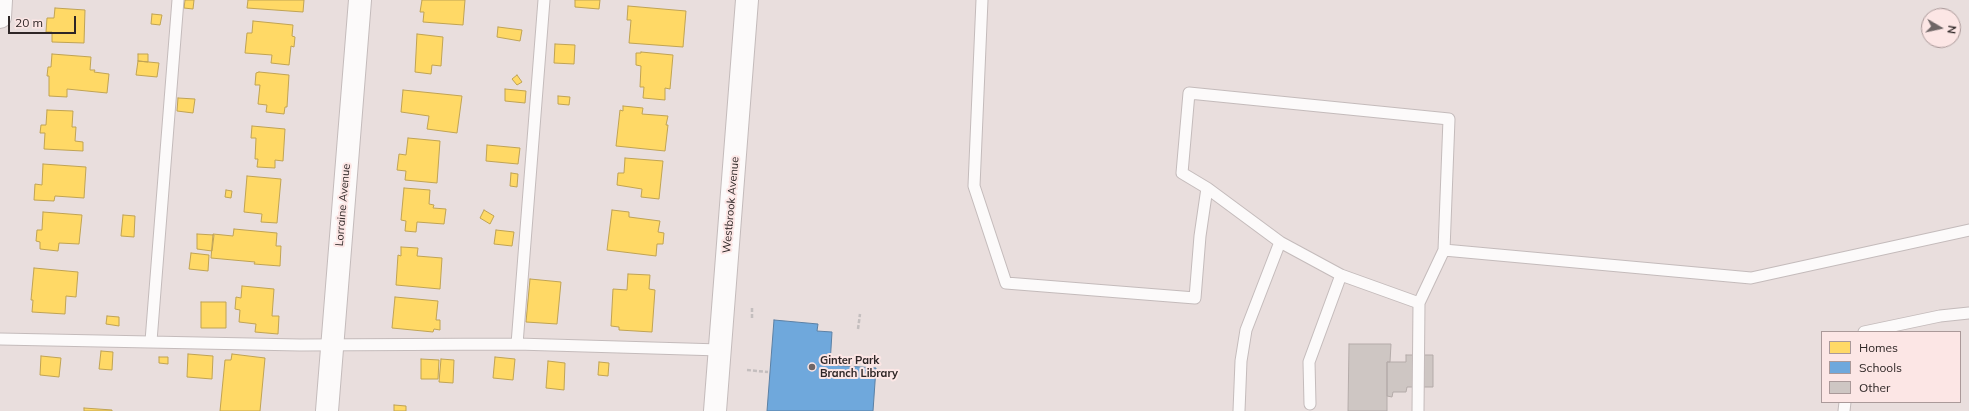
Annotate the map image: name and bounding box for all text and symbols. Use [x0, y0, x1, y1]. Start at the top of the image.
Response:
scale bar [10, 8, 78, 34]
north arrow [1921, 8, 1961, 48]
text: 20 m [15, 15, 43, 30]
text: N [1944, 25, 1959, 35]
street label: Westbrook Avenue [720, 156, 742, 254]
street label: Lorraine Avenue [333, 163, 353, 247]
legend [1821, 331, 1961, 403]
text: Homes [1859, 340, 1898, 355]
place label: Ginter Park Branch Library [820, 354, 898, 380]
text: Schools [1859, 360, 1902, 375]
marker: Ginter Park Branch Library [807, 362, 817, 372]
text: Other [1859, 380, 1890, 395]

